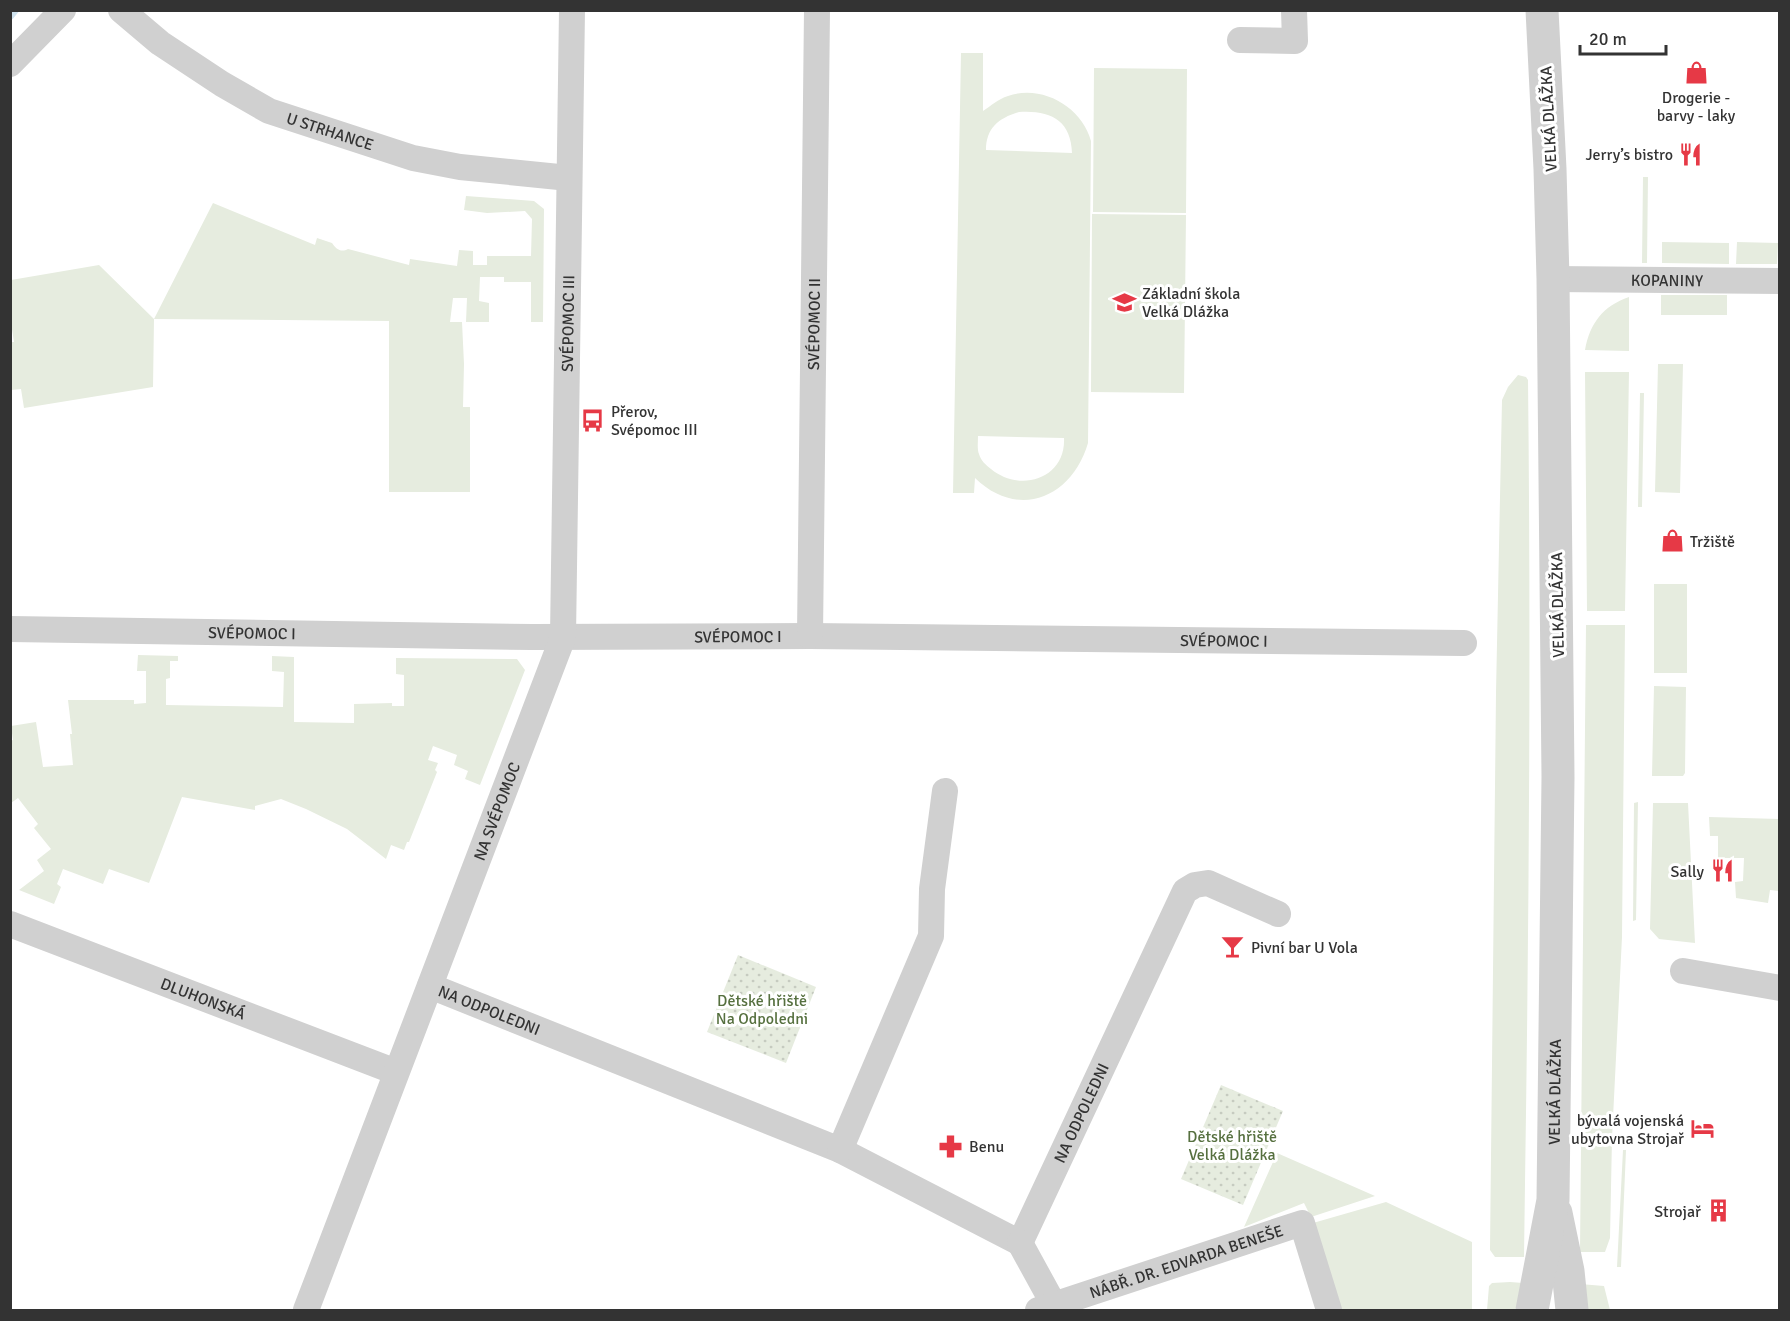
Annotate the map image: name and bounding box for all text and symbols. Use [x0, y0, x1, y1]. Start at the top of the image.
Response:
scale bar [1580, 18, 1666, 56]
text: 20 m [1589, 28, 1627, 50]
shop icon: Drogerie - barvy - laky [1683, 59, 1709, 85]
street label: VELKÁ DLÁŽKA [1536, 65, 1562, 172]
place label: Drogerie - barvy - laky [1657, 88, 1736, 126]
street label: U STRHANCE [284, 108, 376, 155]
restaurant icon: Jerry’s bistro [1678, 141, 1704, 167]
place label: Jerry’s bistro [1585, 145, 1673, 165]
street label: KOPANINY [1631, 271, 1703, 291]
street label: SVÉPOMOC III [558, 275, 579, 372]
street label: SVÉPOMOC II [804, 278, 825, 370]
place label: Základní škola Velká Dlážka [1142, 284, 1240, 322]
school or university icon: Základní škola Velká Dlážka [1111, 289, 1137, 315]
place label: Přerov, Svépomoc III [611, 402, 698, 440]
bus stop icon: Přerov, Svépomoc III [580, 407, 606, 433]
shop icon: Tržiště [1659, 528, 1685, 554]
place label: Tržiště [1690, 532, 1735, 552]
street label: VELKÁ DLÁŽKA [1547, 552, 1569, 658]
street label: SVÉPOMOC I [208, 623, 296, 644]
street label: SVÉPOMOC I [694, 627, 782, 647]
street label: SVÉPOMOC I [1180, 631, 1268, 652]
street label: NA SVÉPOMOC [470, 759, 525, 863]
restaurant icon: Sally [1709, 858, 1735, 884]
place label: Sally [1670, 862, 1705, 882]
bar icon: Pivní bar U Vola [1220, 934, 1246, 960]
place label: Pivní bar U Vola [1251, 938, 1358, 958]
street label: DLUHONSKÁ [158, 974, 248, 1024]
street label: NA ODPOLEDNI [435, 981, 543, 1040]
park label: Dětské hřiště Na Odpoledni [716, 991, 808, 1029]
street label: VELKÁ DLÁŽKA [1545, 1039, 1566, 1145]
street label: NA ODPOLEDNI [1050, 1060, 1114, 1166]
place label: bývalá vojenská ubytovna Strojař [1571, 1111, 1684, 1149]
hotel icon: bývalá vojenská ubytovna Strojař [1689, 1116, 1715, 1142]
park label: Dětské hřiště Velká Dlážka [1187, 1127, 1277, 1165]
pharmacy icon: Benu [938, 1133, 964, 1159]
place label: Benu [969, 1137, 1004, 1157]
building icon: Strojař [1706, 1198, 1732, 1224]
place label: Strojař [1654, 1202, 1701, 1222]
street label: NÁBŘ. DR. EDVARDA BENEŠE [1087, 1221, 1286, 1303]

